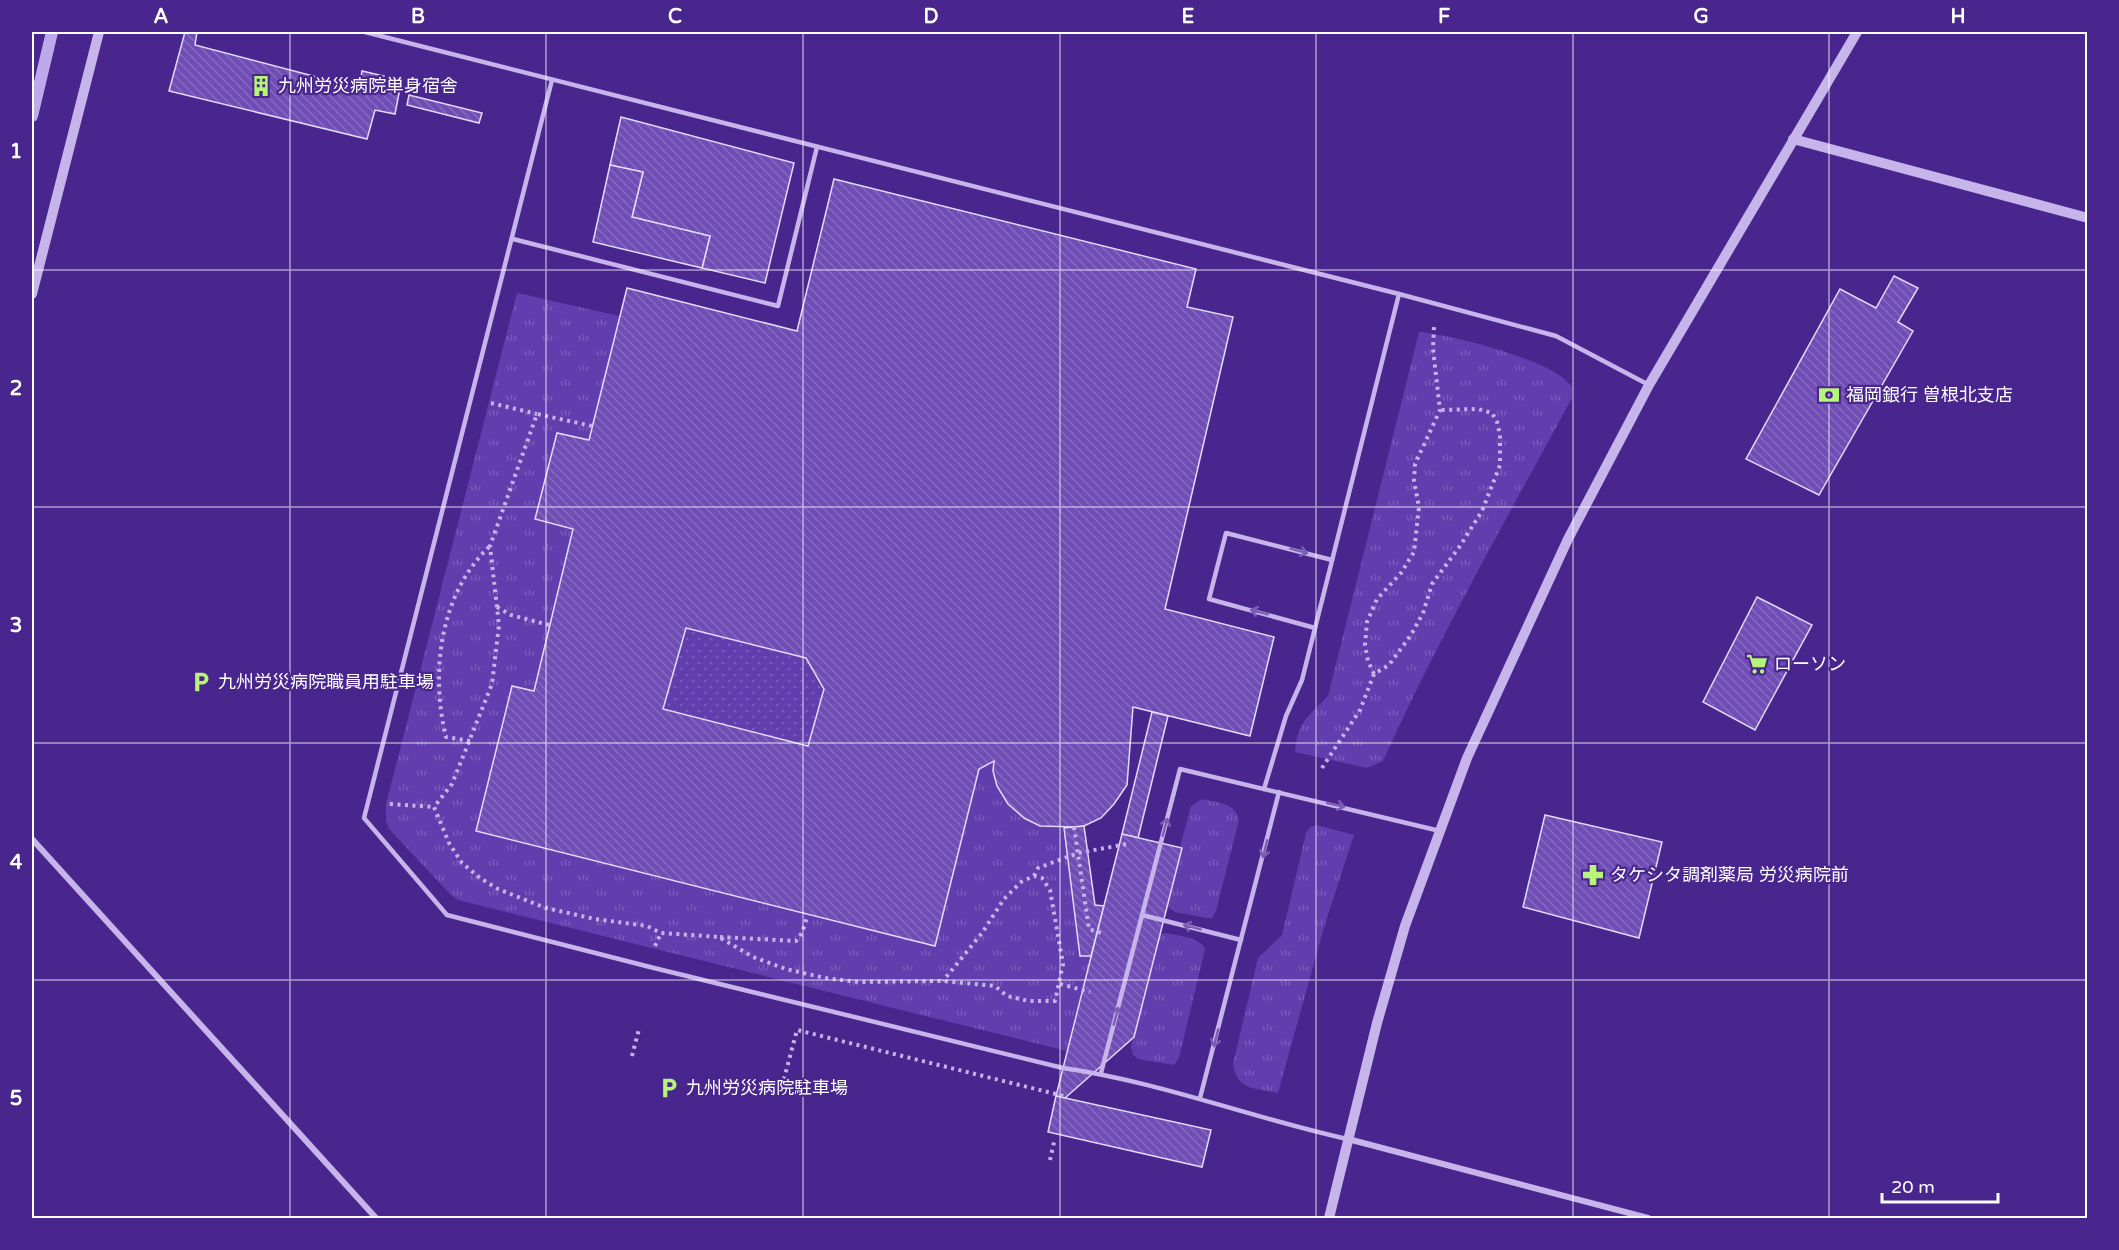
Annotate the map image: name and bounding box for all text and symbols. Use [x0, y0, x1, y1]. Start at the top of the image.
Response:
text: A [154, 5, 169, 29]
text: B [411, 5, 425, 29]
text: C [668, 5, 682, 29]
text: D [923, 5, 939, 29]
text: E [1182, 5, 1195, 29]
text: F [1438, 5, 1450, 29]
text: G [1693, 5, 1709, 29]
text: H [1950, 5, 1966, 29]
building icon: 九州労災病院単身宿舎 [249, 74, 273, 98]
place label: 九州労災病院単身宿舎 [278, 75, 458, 97]
text: 1 [10, 140, 22, 164]
text: 2 [10, 377, 22, 401]
bank icon: 福岡銀行 曽根北支店 [1817, 383, 1841, 407]
place label: 福岡銀行 曽根北支店 [1846, 384, 2013, 406]
one-way arrow [1289, 546, 1308, 558]
one-way arrow [1250, 606, 1269, 618]
text: 3 [10, 614, 22, 638]
supermarket icon: ローソン [1745, 652, 1769, 676]
place label: ローソン [1774, 653, 1846, 675]
parking icon: 九州労災病院職員用駐車場 [189, 670, 213, 694]
place label: 九州労災病院職員用駐車場 [218, 671, 434, 693]
one-way arrow [1326, 800, 1345, 812]
one-way arrow [1160, 818, 1171, 837]
one-way arrow [1258, 839, 1270, 858]
text: 4 [10, 851, 23, 875]
pharmacy icon: タケシタ調剤薬局 労災病院前 [1581, 863, 1605, 887]
place label: タケシタ調剤薬局 労災病院前 [1610, 864, 1849, 886]
one-way arrow [1182, 921, 1201, 933]
one-way arrow [1110, 1007, 1122, 1026]
one-way arrow [1209, 1028, 1221, 1047]
parking icon: 九州労災病院駐車場 [657, 1076, 681, 1100]
place label: 九州労災病院駐車場 [686, 1077, 848, 1099]
text: 5 [10, 1087, 22, 1111]
scale bar [1882, 1166, 1998, 1204]
text: 20 m [1891, 1176, 1935, 1198]

